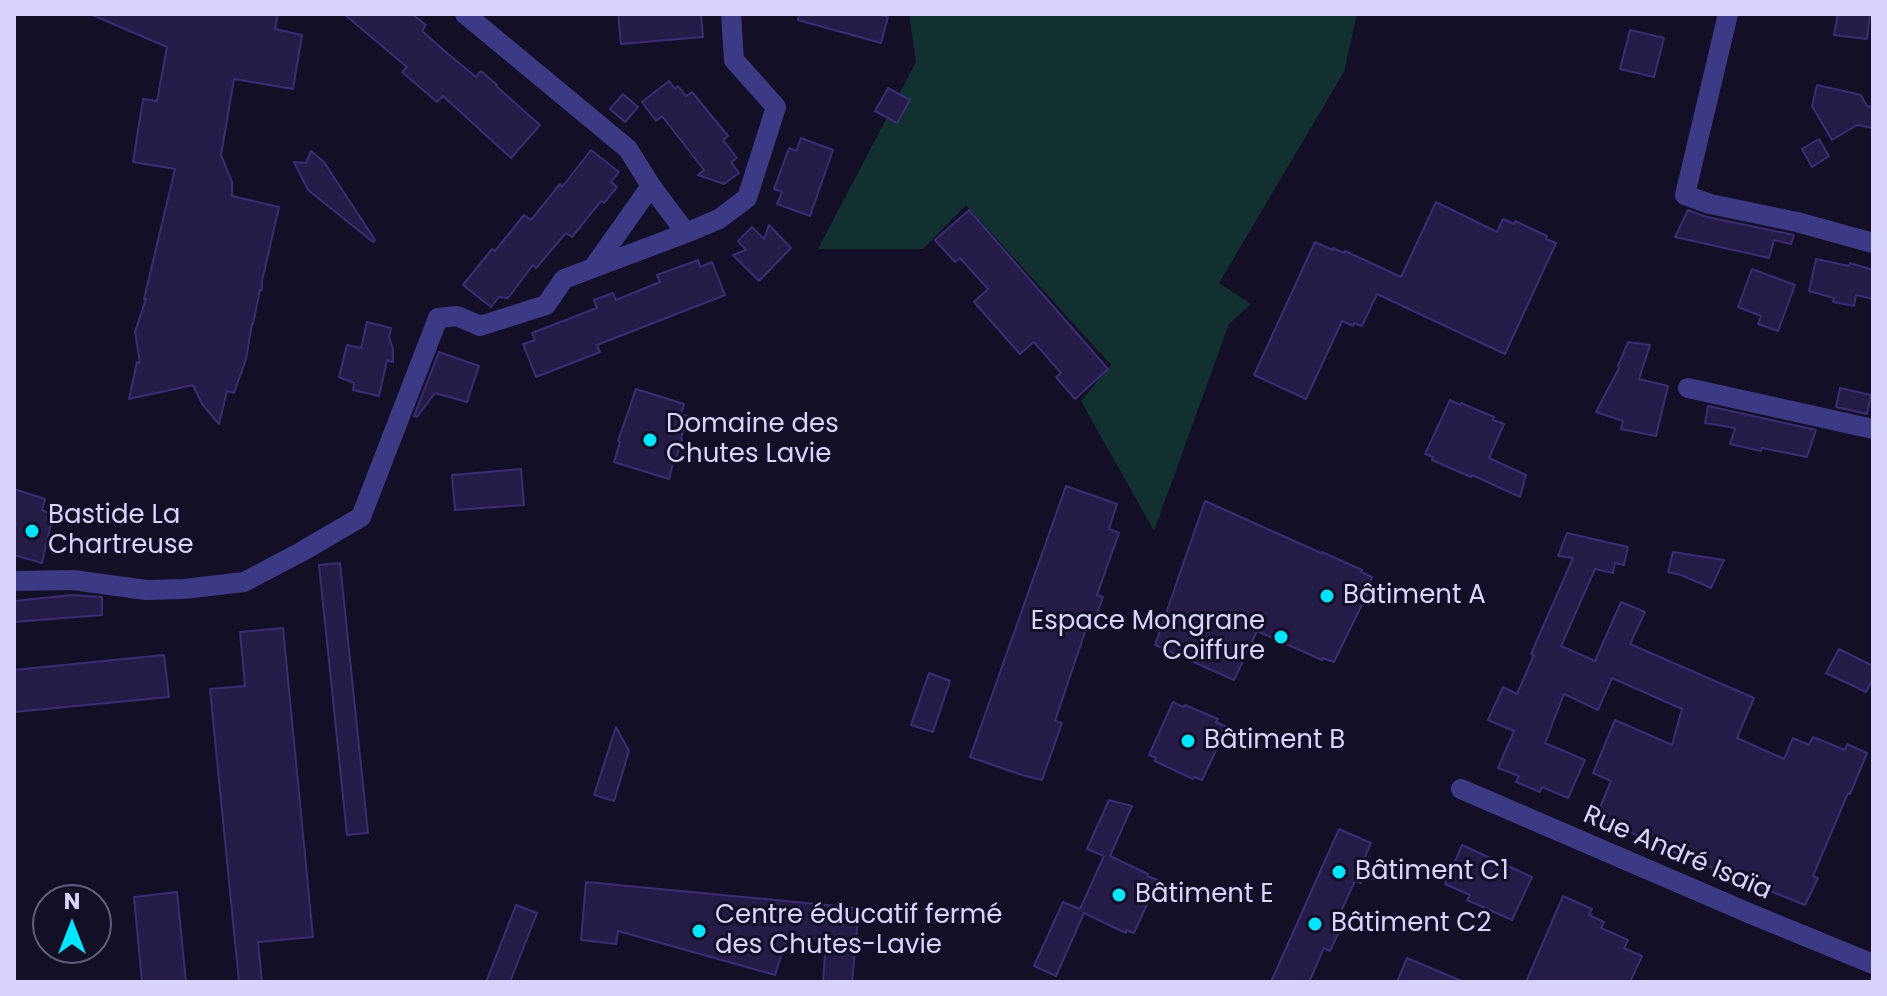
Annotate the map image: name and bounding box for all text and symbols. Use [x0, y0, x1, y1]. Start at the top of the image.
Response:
place label: Domaine des Chutes Lavie [666, 409, 839, 470]
marker: Domaine des Chutes Lavie [641, 431, 659, 449]
place label: Bastide La Chartreuse [48, 500, 194, 562]
marker: Bastide La Chartreuse [23, 522, 41, 540]
place label: Bâtiment A [1343, 580, 1486, 612]
marker: Bâtiment A [1318, 587, 1336, 605]
place label: Espace Mongrane Coiffure [1031, 606, 1265, 668]
marker: Espace Mongrane Coiffure [1272, 628, 1290, 646]
place label: Bâtiment B [1204, 725, 1345, 757]
marker: Bâtiment B [1179, 732, 1197, 750]
street label: Rue André Isaïa [1578, 800, 1776, 908]
place label: Bâtiment C1 [1355, 856, 1509, 888]
marker: Bâtiment C1 [1330, 863, 1348, 881]
place label: Bâtiment E [1135, 879, 1274, 911]
north arrow [32, 884, 112, 964]
text: N [64, 886, 80, 917]
marker: Bâtiment E [1110, 886, 1128, 904]
place label: Centre éducatif fermé des Chutes-Lavie [715, 900, 1002, 962]
place label: Bâtiment C2 [1331, 908, 1491, 940]
marker: Bâtiment C2 [1306, 915, 1324, 933]
marker: Centre éducatif fermé des Chutes-Lavie [690, 922, 708, 940]

